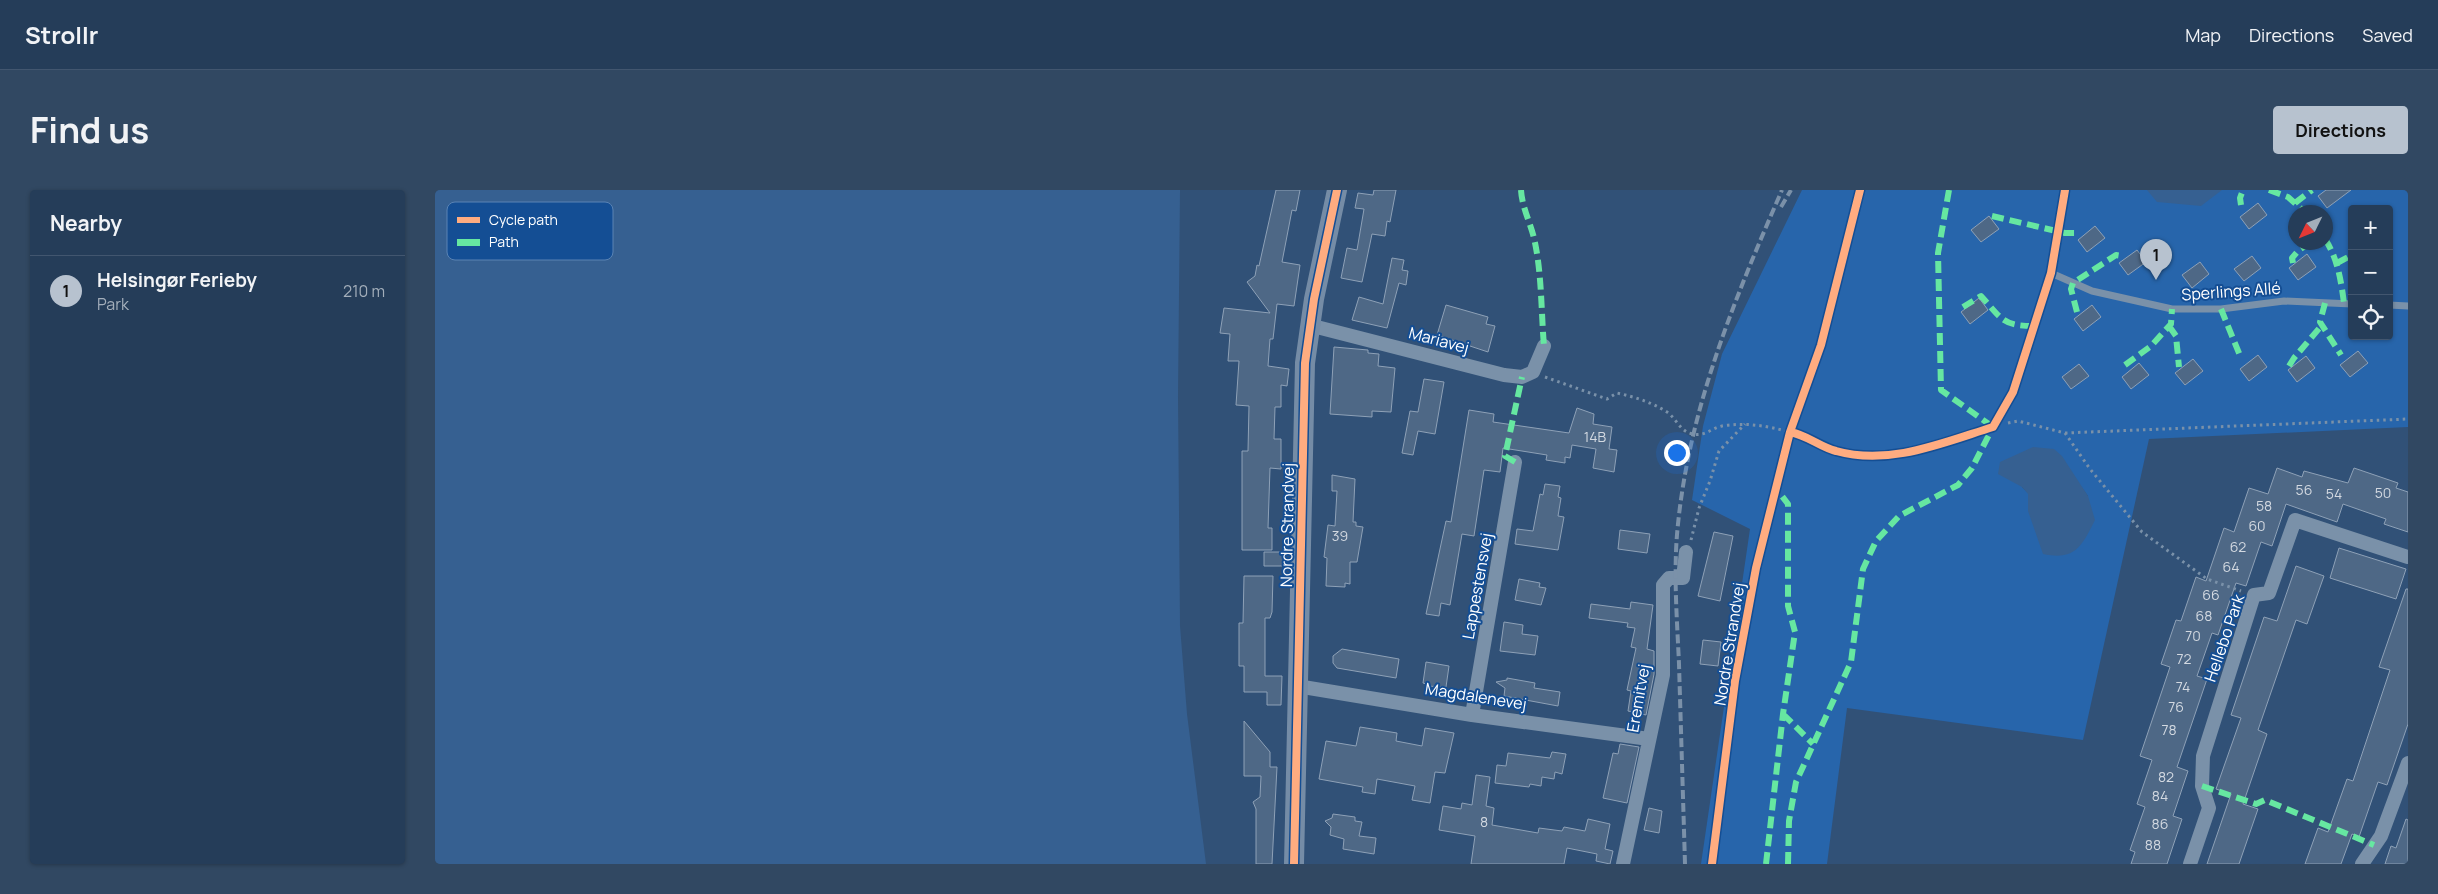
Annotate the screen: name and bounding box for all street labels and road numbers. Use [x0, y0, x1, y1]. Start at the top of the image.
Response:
street label: Sperlings Allé [2181, 277, 2281, 305]
street label: Mariavej [1406, 321, 1472, 359]
street label: Nordre Strandvej [1275, 463, 1299, 587]
street label: Lappestensvej [1457, 531, 1497, 641]
street label: Nordre Strandvej [1708, 581, 1750, 707]
street label: Hellebo Park [2199, 590, 2250, 685]
street label: Eremitvej [1621, 662, 1655, 734]
street label: Magdalenevej [1424, 677, 1528, 715]

